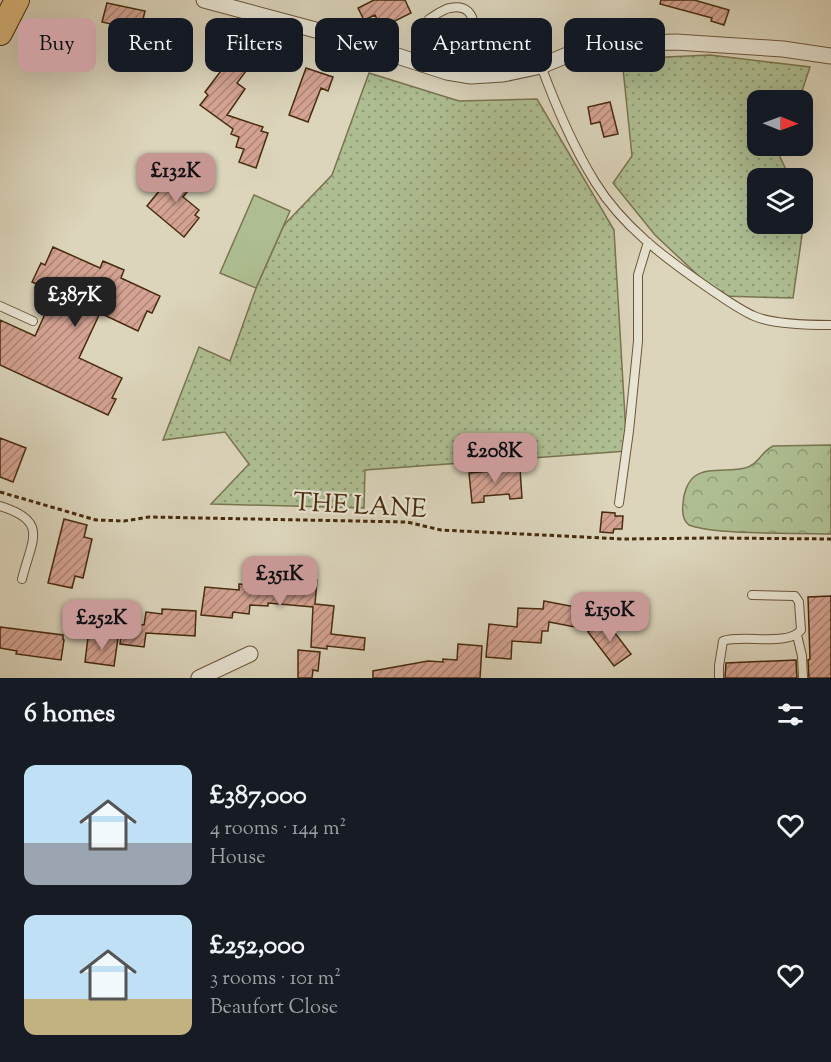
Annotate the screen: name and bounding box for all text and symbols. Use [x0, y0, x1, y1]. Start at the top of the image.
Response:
chip: Buy [18, 18, 96, 72]
chip: Rent [108, 18, 193, 72]
chip: Filters [205, 18, 303, 72]
chip: New [315, 18, 399, 72]
chip: Apartment [411, 18, 552, 72]
chip: House [564, 18, 665, 72]
north arrow [747, 90, 813, 156]
map controls [747, 90, 813, 234]
pin: £132K [134, 153, 218, 204]
text: £132K [151, 158, 201, 187]
button: layers [747, 168, 813, 234]
pin: £387K [33, 277, 117, 328]
text: £387K [48, 282, 102, 311]
pin: £208K [453, 433, 537, 484]
text: £208K [467, 438, 523, 467]
street label: THE LANE [292, 485, 428, 529]
pin: £351K [238, 556, 322, 607]
text: £351K [256, 561, 304, 590]
pin: £150K [568, 592, 652, 643]
text: £150K [585, 597, 635, 626]
pin: £252K [60, 600, 144, 651]
text: £252K [76, 605, 128, 634]
text: 6 homes [24, 696, 115, 733]
icon: filters [774, 698, 807, 731]
text: £387,000 [210, 778, 307, 815]
icon: home [72, 789, 144, 861]
icon: heart [774, 809, 807, 842]
text: 4 rooms · 144 m² [210, 815, 346, 844]
text: House [210, 844, 265, 873]
text: £252,000 [210, 928, 305, 965]
icon: home [72, 939, 144, 1011]
icon: heart [774, 959, 807, 992]
text: 3 rooms · 101 m² [210, 965, 341, 994]
text: Beaufort Close [210, 994, 338, 1023]

